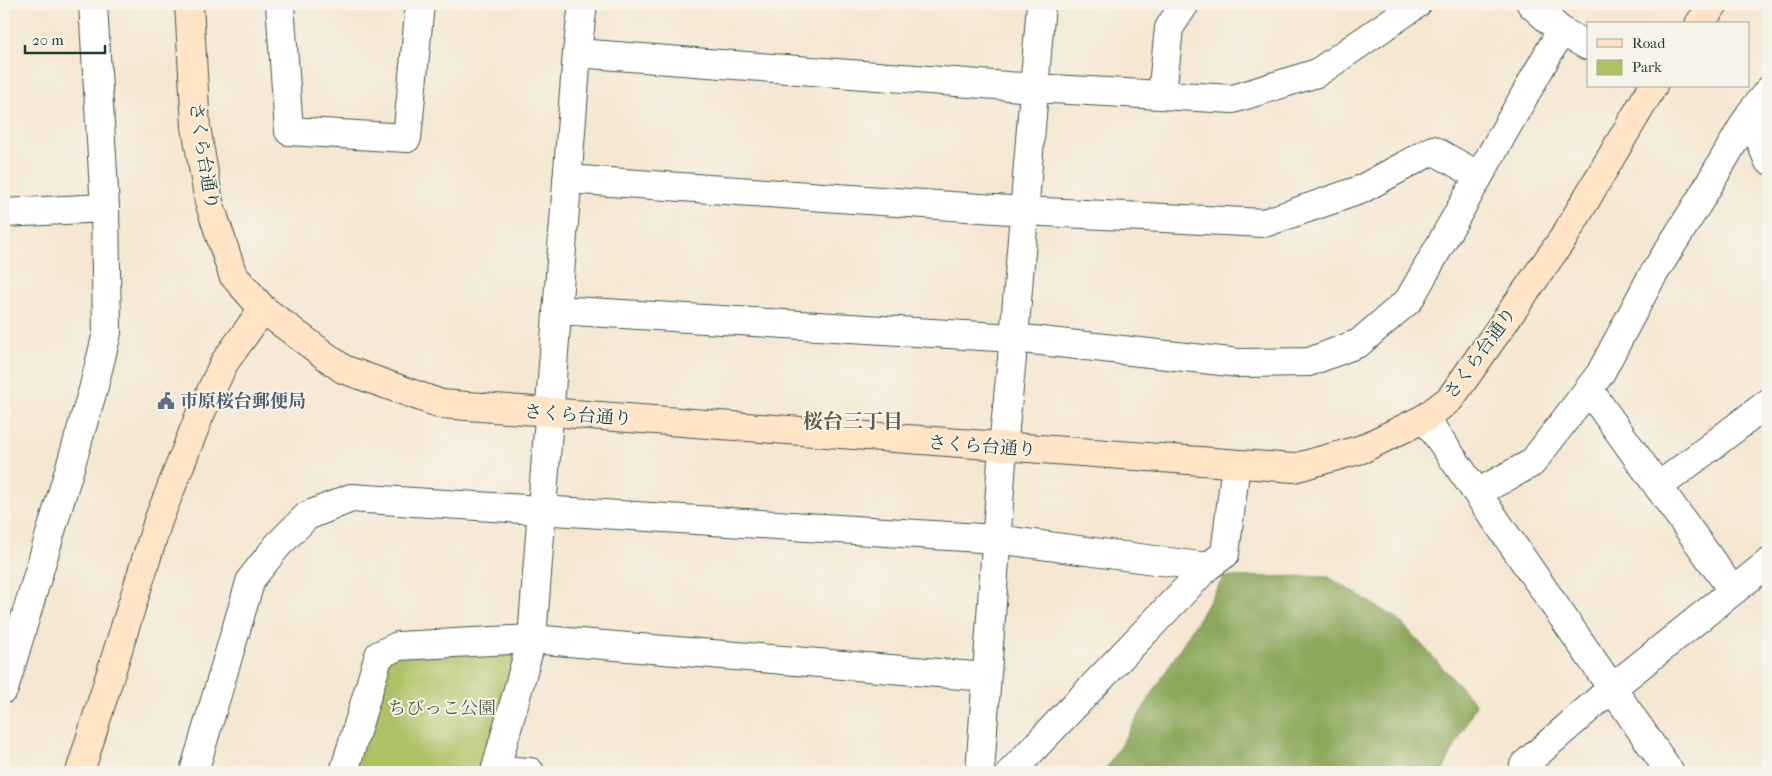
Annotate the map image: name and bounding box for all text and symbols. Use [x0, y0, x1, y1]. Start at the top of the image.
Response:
scale bar [25, 22, 105, 54]
legend [1587, 22, 1750, 88]
text: 20 m [32, 31, 64, 49]
text: Road [1632, 34, 1666, 52]
text: Park [1632, 58, 1662, 76]
street label: さくら台通り [185, 101, 222, 211]
street label: さくら台通り [1440, 303, 1521, 403]
public building icon: 市原桜台郵便局 [156, 391, 176, 411]
place label: 市原桜台郵便局 [180, 391, 306, 412]
street label: さくら台通り [523, 401, 633, 430]
district label: 桜台三丁目 [803, 410, 903, 433]
street label: さくら台通り [927, 432, 1037, 461]
park label: ちびっこ公園 [388, 698, 496, 719]

